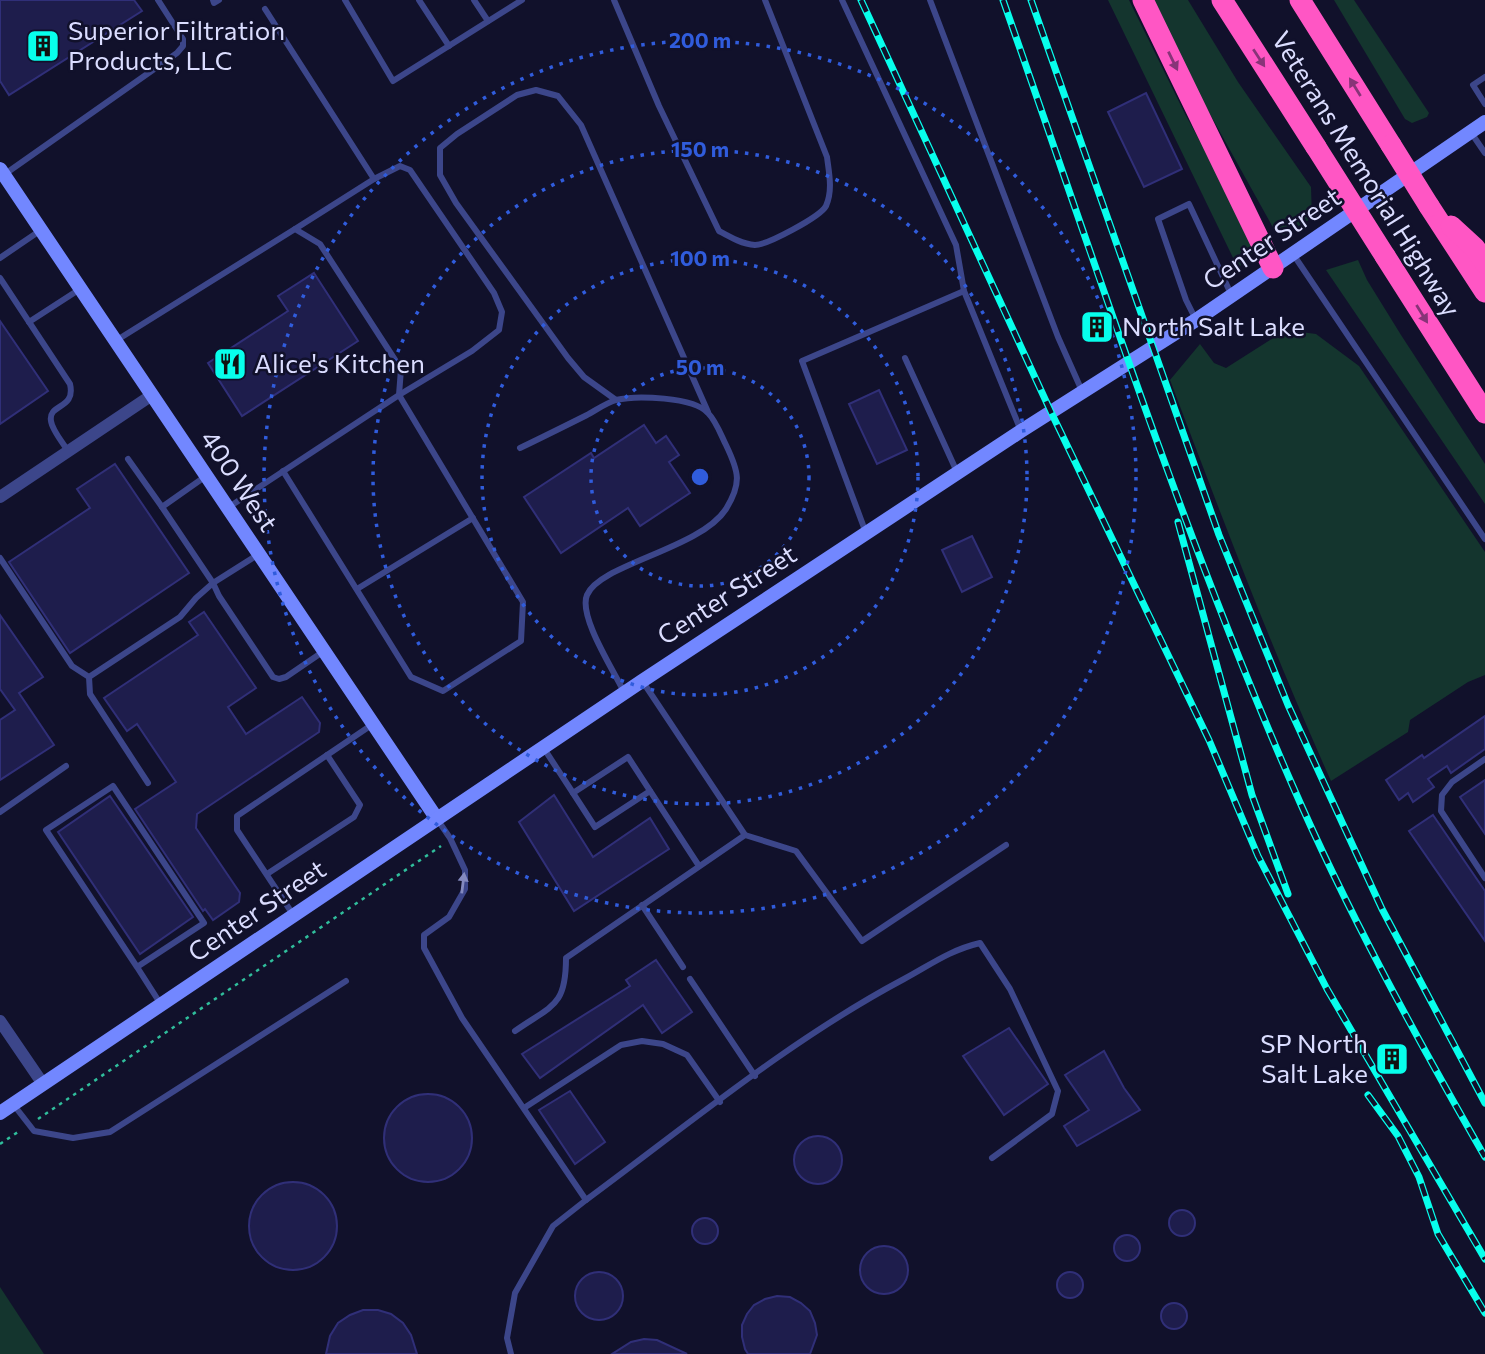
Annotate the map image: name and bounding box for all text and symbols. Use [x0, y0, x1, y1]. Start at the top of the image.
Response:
place label: Superior Filtration Products, LLC [68, 14, 285, 75]
street label: Veterans Memorial Highway [1267, 25, 1468, 321]
building icon: Superior Filtration Products, LLC [24, 27, 62, 65]
text: 200 m [669, 27, 731, 52]
one-way arrow [1253, 48, 1266, 67]
one-way arrow [1167, 51, 1178, 71]
one-way arrow [1348, 77, 1361, 97]
text: 150 m [671, 136, 729, 161]
street label: Center Street [1196, 180, 1346, 295]
text: 100 m [670, 245, 730, 270]
one-way arrow [1415, 304, 1428, 323]
building icon: North Salt Lake [1078, 308, 1116, 346]
place label: North Salt Lake [1122, 310, 1305, 341]
restaurant icon: Alice's Kitchen [211, 345, 249, 383]
place label: Alice's Kitchen [254, 347, 425, 378]
text: 50 m [676, 354, 724, 379]
street label: 400 West [195, 424, 285, 537]
centre of rings [688, 465, 712, 489]
street label: Center Street [651, 537, 801, 650]
street label: Center Street [181, 852, 331, 967]
one-way arrow [458, 872, 469, 894]
place label: SP North Salt Lake [1260, 1027, 1368, 1088]
building icon: SP North Salt Lake [1373, 1040, 1411, 1078]

